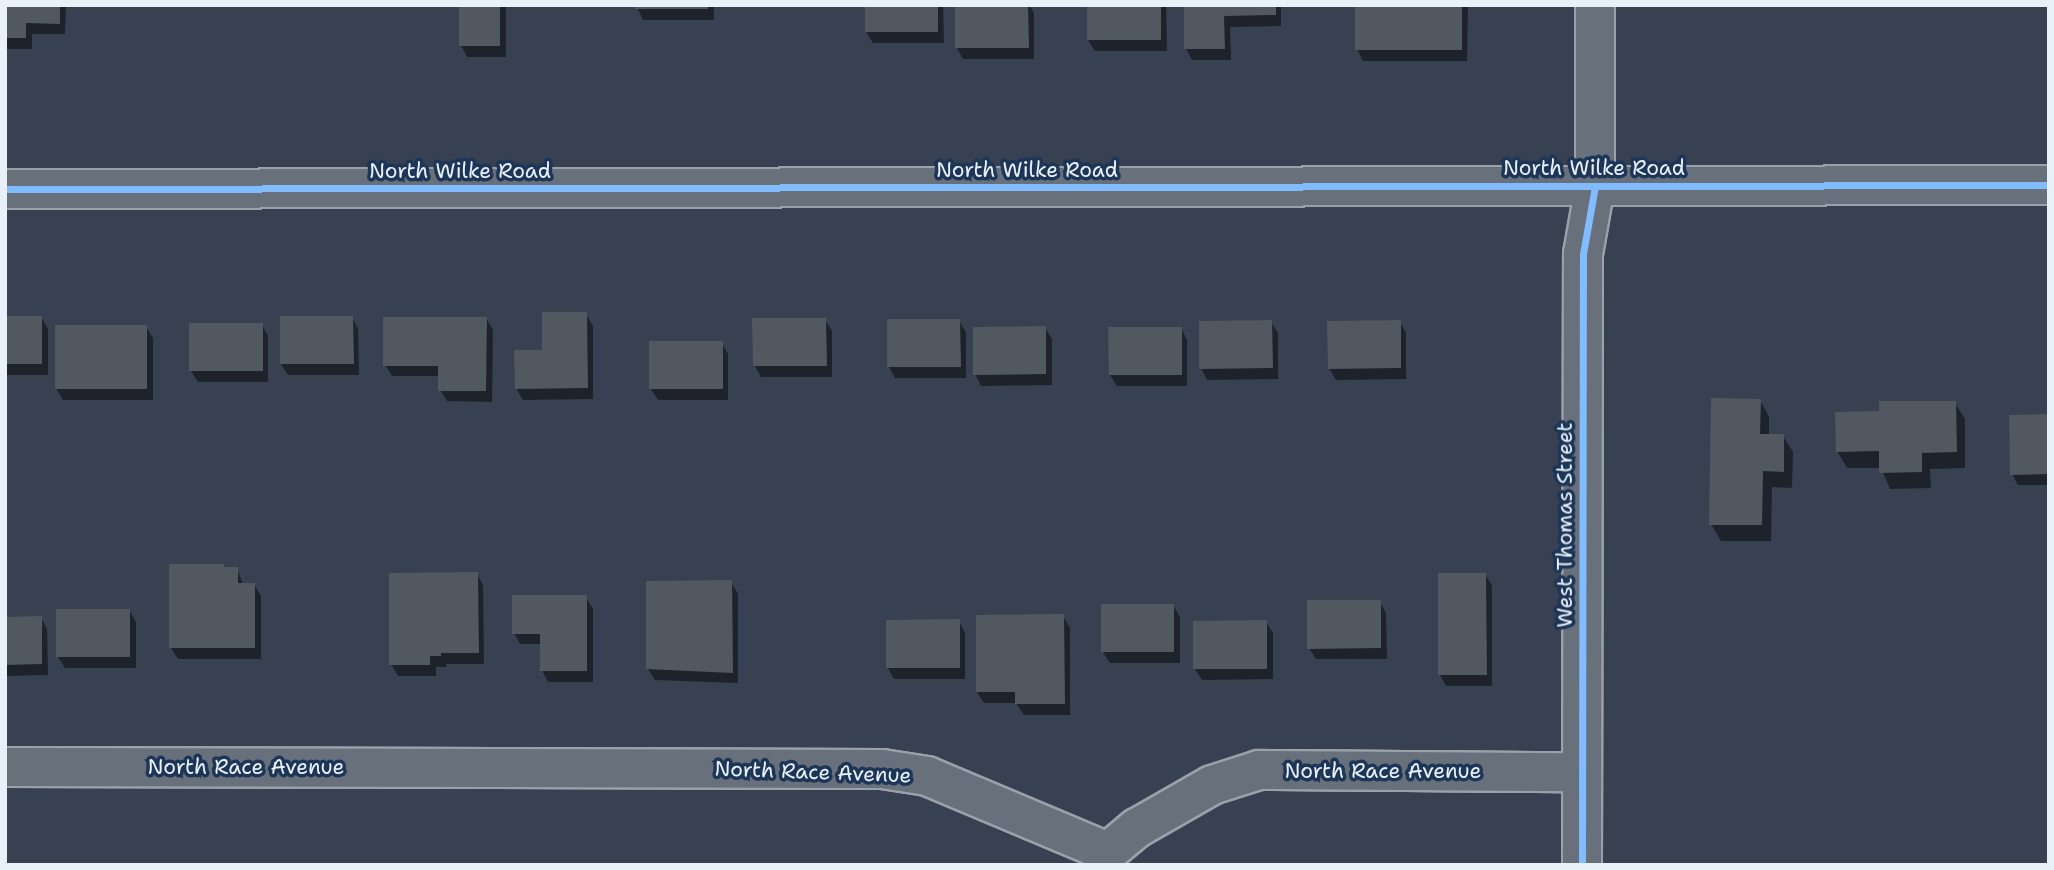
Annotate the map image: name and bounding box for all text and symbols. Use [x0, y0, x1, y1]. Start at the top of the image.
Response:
street label: North Wilke Road [1503, 155, 1685, 181]
street label: North Wilke Road [936, 157, 1118, 183]
street label: North Wilke Road [369, 158, 551, 184]
street label: West Thomas Street [1552, 422, 1578, 628]
street label: North Race Avenue [148, 754, 344, 780]
street label: North Race Avenue [714, 756, 912, 788]
street label: North Race Avenue [1285, 758, 1481, 784]

